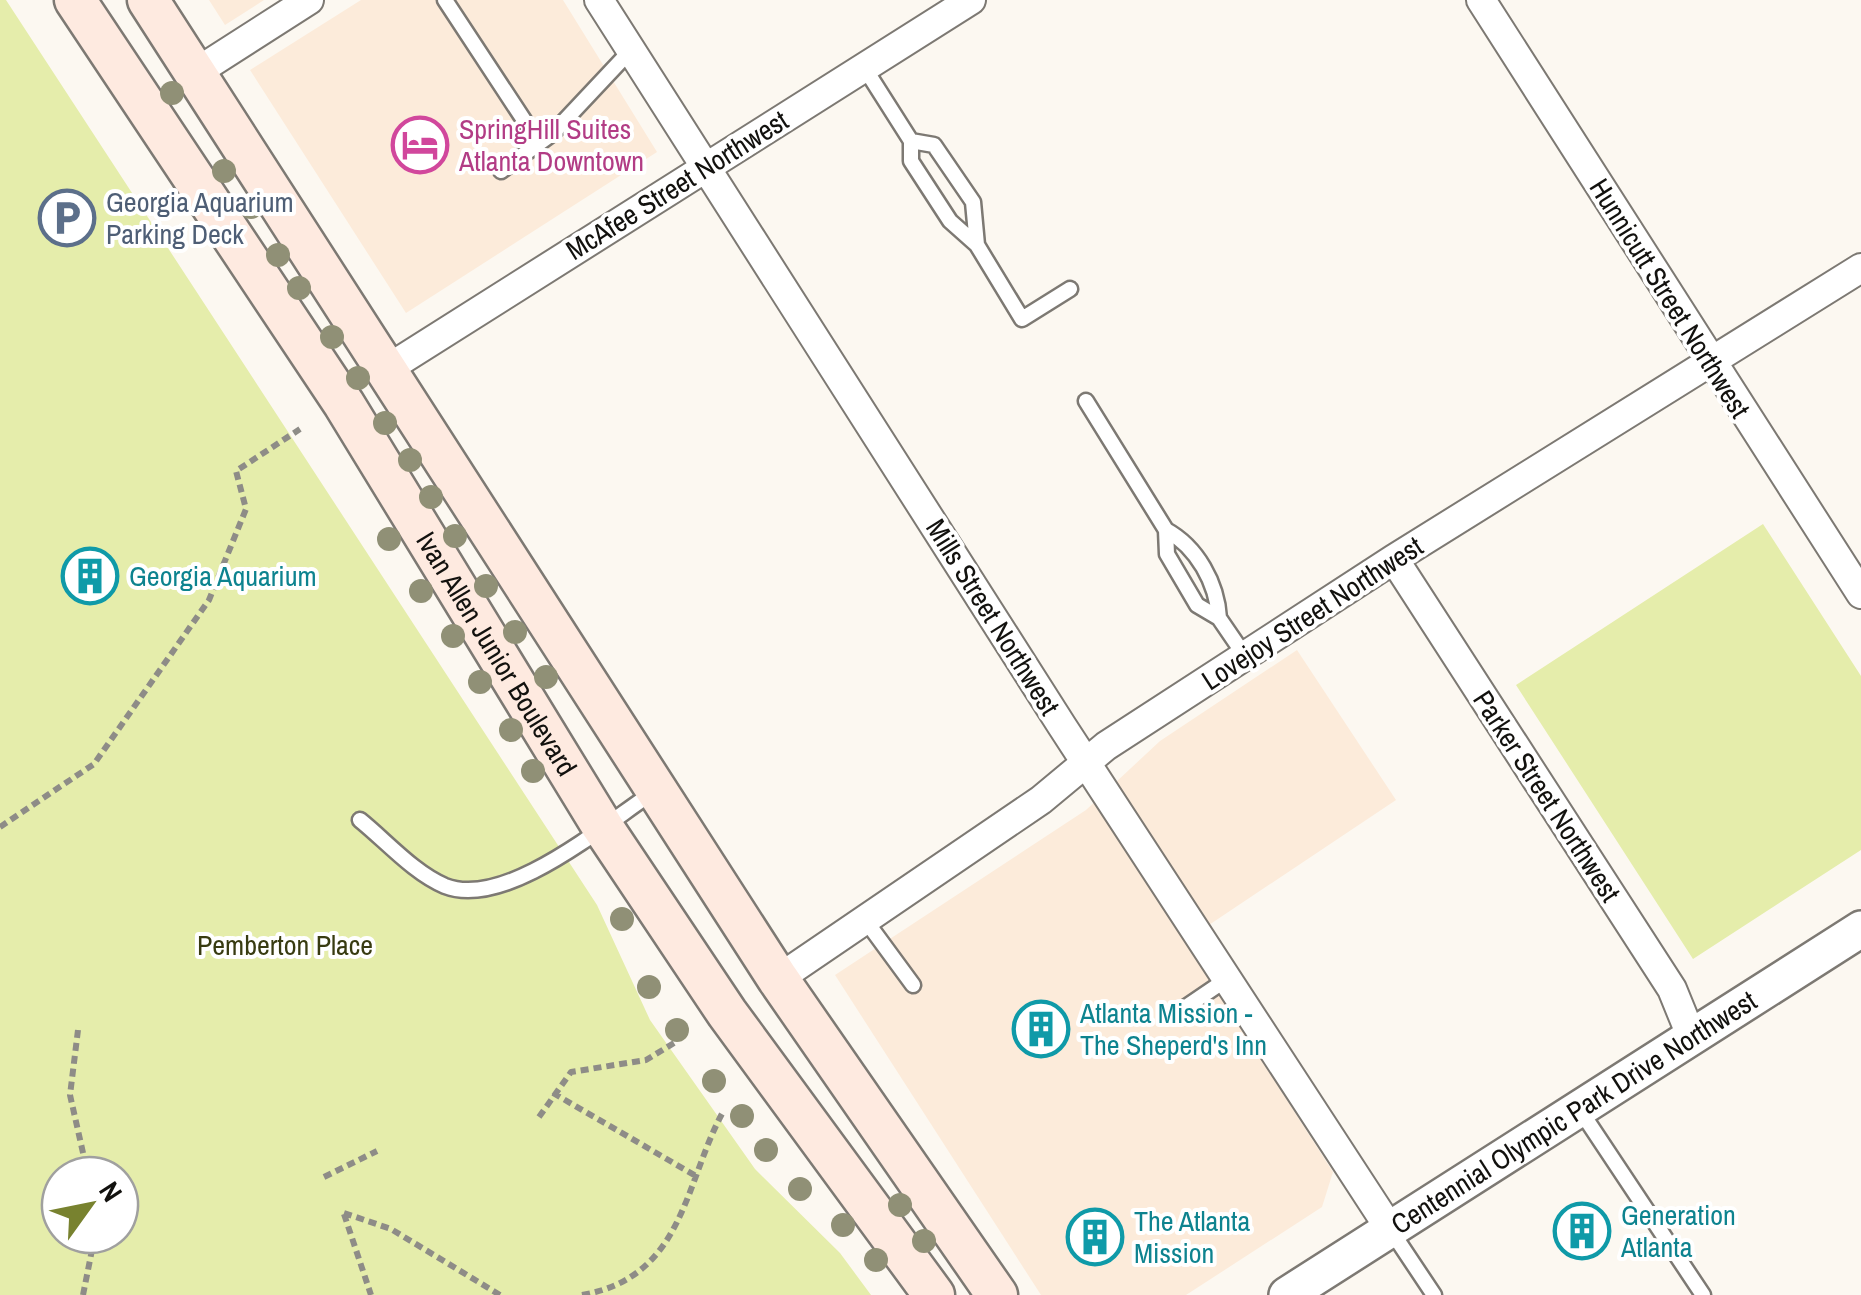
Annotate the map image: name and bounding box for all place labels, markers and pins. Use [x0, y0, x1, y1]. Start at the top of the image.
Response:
place label: SpringHill Suites Atlanta Downtown [458, 110, 644, 180]
hotel icon: SpringHill Suites Atlanta Downtown [390, 115, 450, 175]
place label: Georgia Aquarium Parking Deck [106, 183, 294, 253]
parking icon: Georgia Aquarium Parking Deck [37, 188, 97, 248]
building icon: Georgia Aquarium [60, 546, 120, 606]
place label: Georgia Aquarium [129, 557, 317, 595]
place label: Atlanta Mission - The Sheperd's Inn [1079, 994, 1267, 1064]
building icon: Atlanta Mission - The Sheperd's Inn [1011, 999, 1071, 1059]
place label: Generation Atlanta [1620, 1196, 1736, 1266]
building icon: Generation Atlanta [1552, 1201, 1612, 1261]
place label: The Atlanta Mission [1134, 1202, 1250, 1272]
building icon: The Atlanta Mission [1065, 1207, 1125, 1267]

